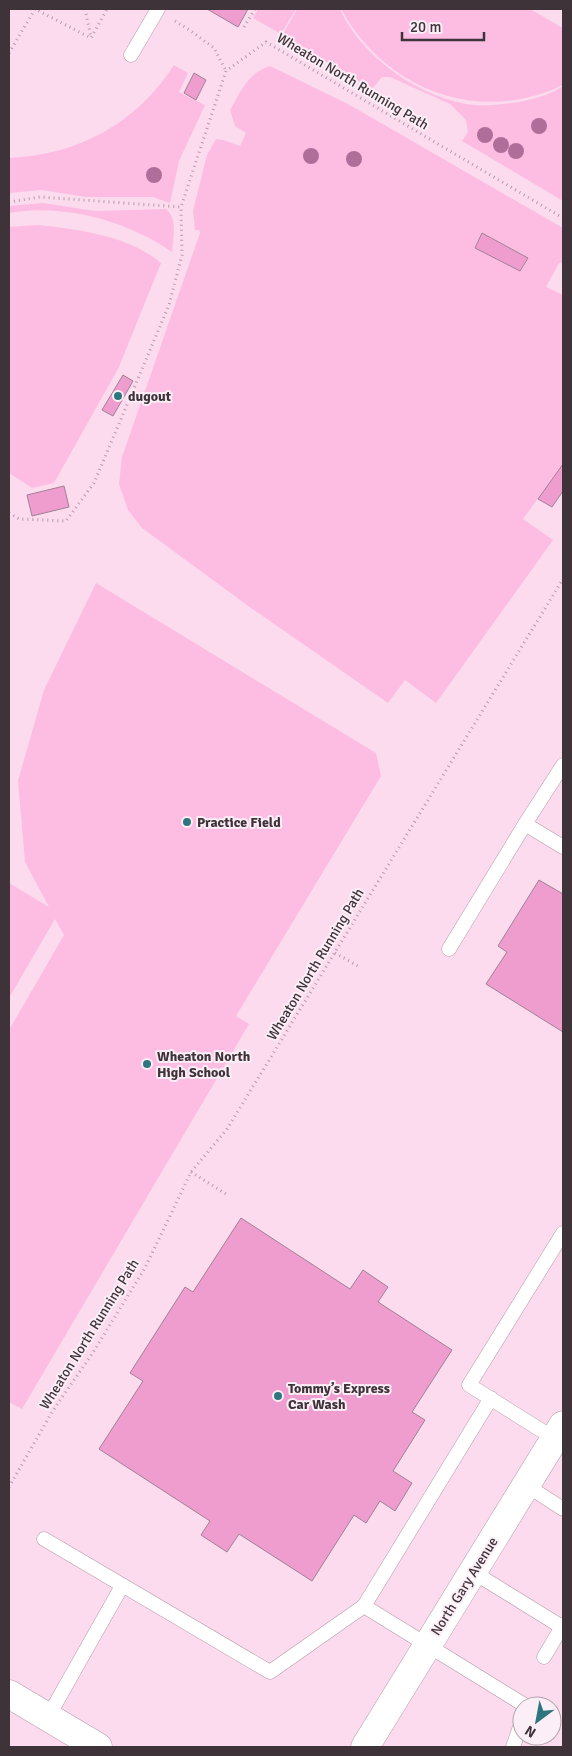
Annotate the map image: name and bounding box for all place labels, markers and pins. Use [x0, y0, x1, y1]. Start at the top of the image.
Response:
place label: dugout [128, 388, 172, 405]
marker: dugout [112, 390, 124, 402]
place label: Practice Field [197, 814, 281, 831]
marker: Practice Field [181, 816, 193, 828]
place label: Wheaton North High School [157, 1048, 251, 1081]
marker: Wheaton North High School [141, 1058, 153, 1070]
place label: Tommy’s Express Car Wash [288, 1380, 390, 1413]
marker: Tommy’s Express Car Wash [272, 1390, 284, 1402]

